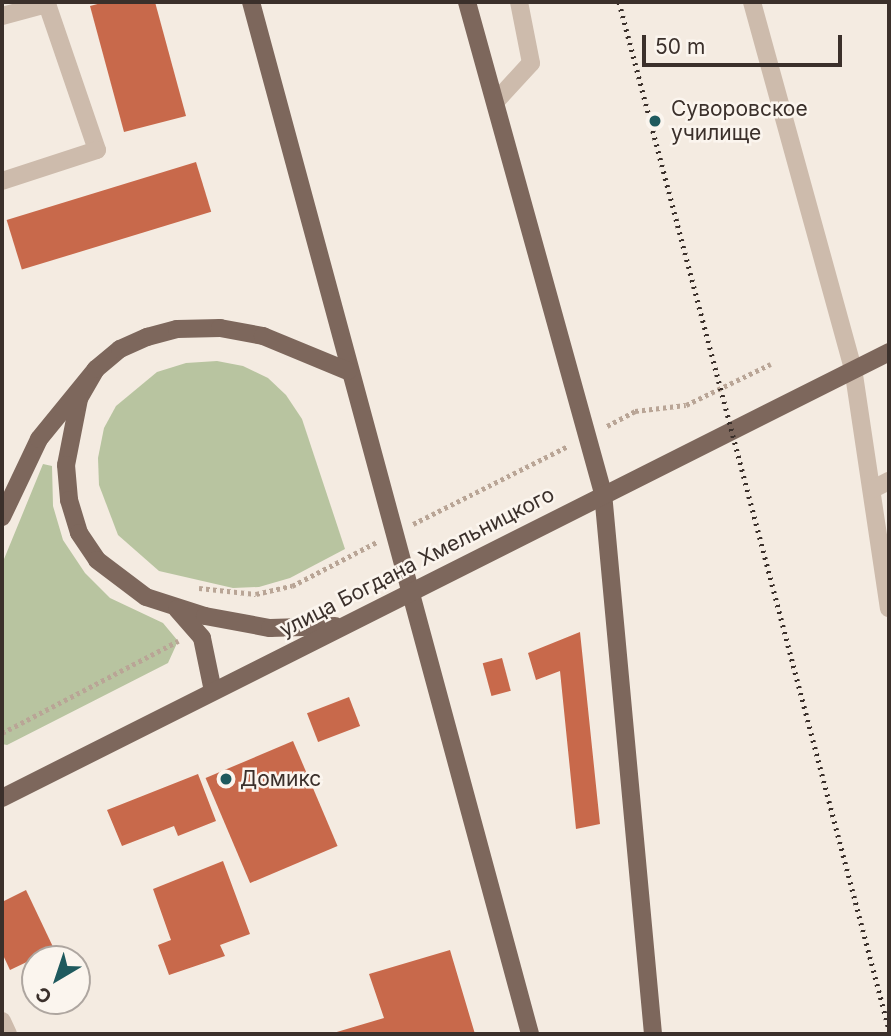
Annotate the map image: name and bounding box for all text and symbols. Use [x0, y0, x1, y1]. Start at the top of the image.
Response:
scale bar [646, 21, 846, 65]
text: 50 m [655, 34, 705, 59]
place label: Суворовское училище [671, 96, 808, 146]
marker: Суворовское училище [645, 111, 665, 131]
street label: улица Богдана Хмельницкого [275, 482, 559, 642]
place label: Домикс [240, 766, 321, 792]
marker: Домикс [218, 771, 234, 787]
north arrow [21, 945, 91, 1015]
text: С [31, 982, 56, 1009]

